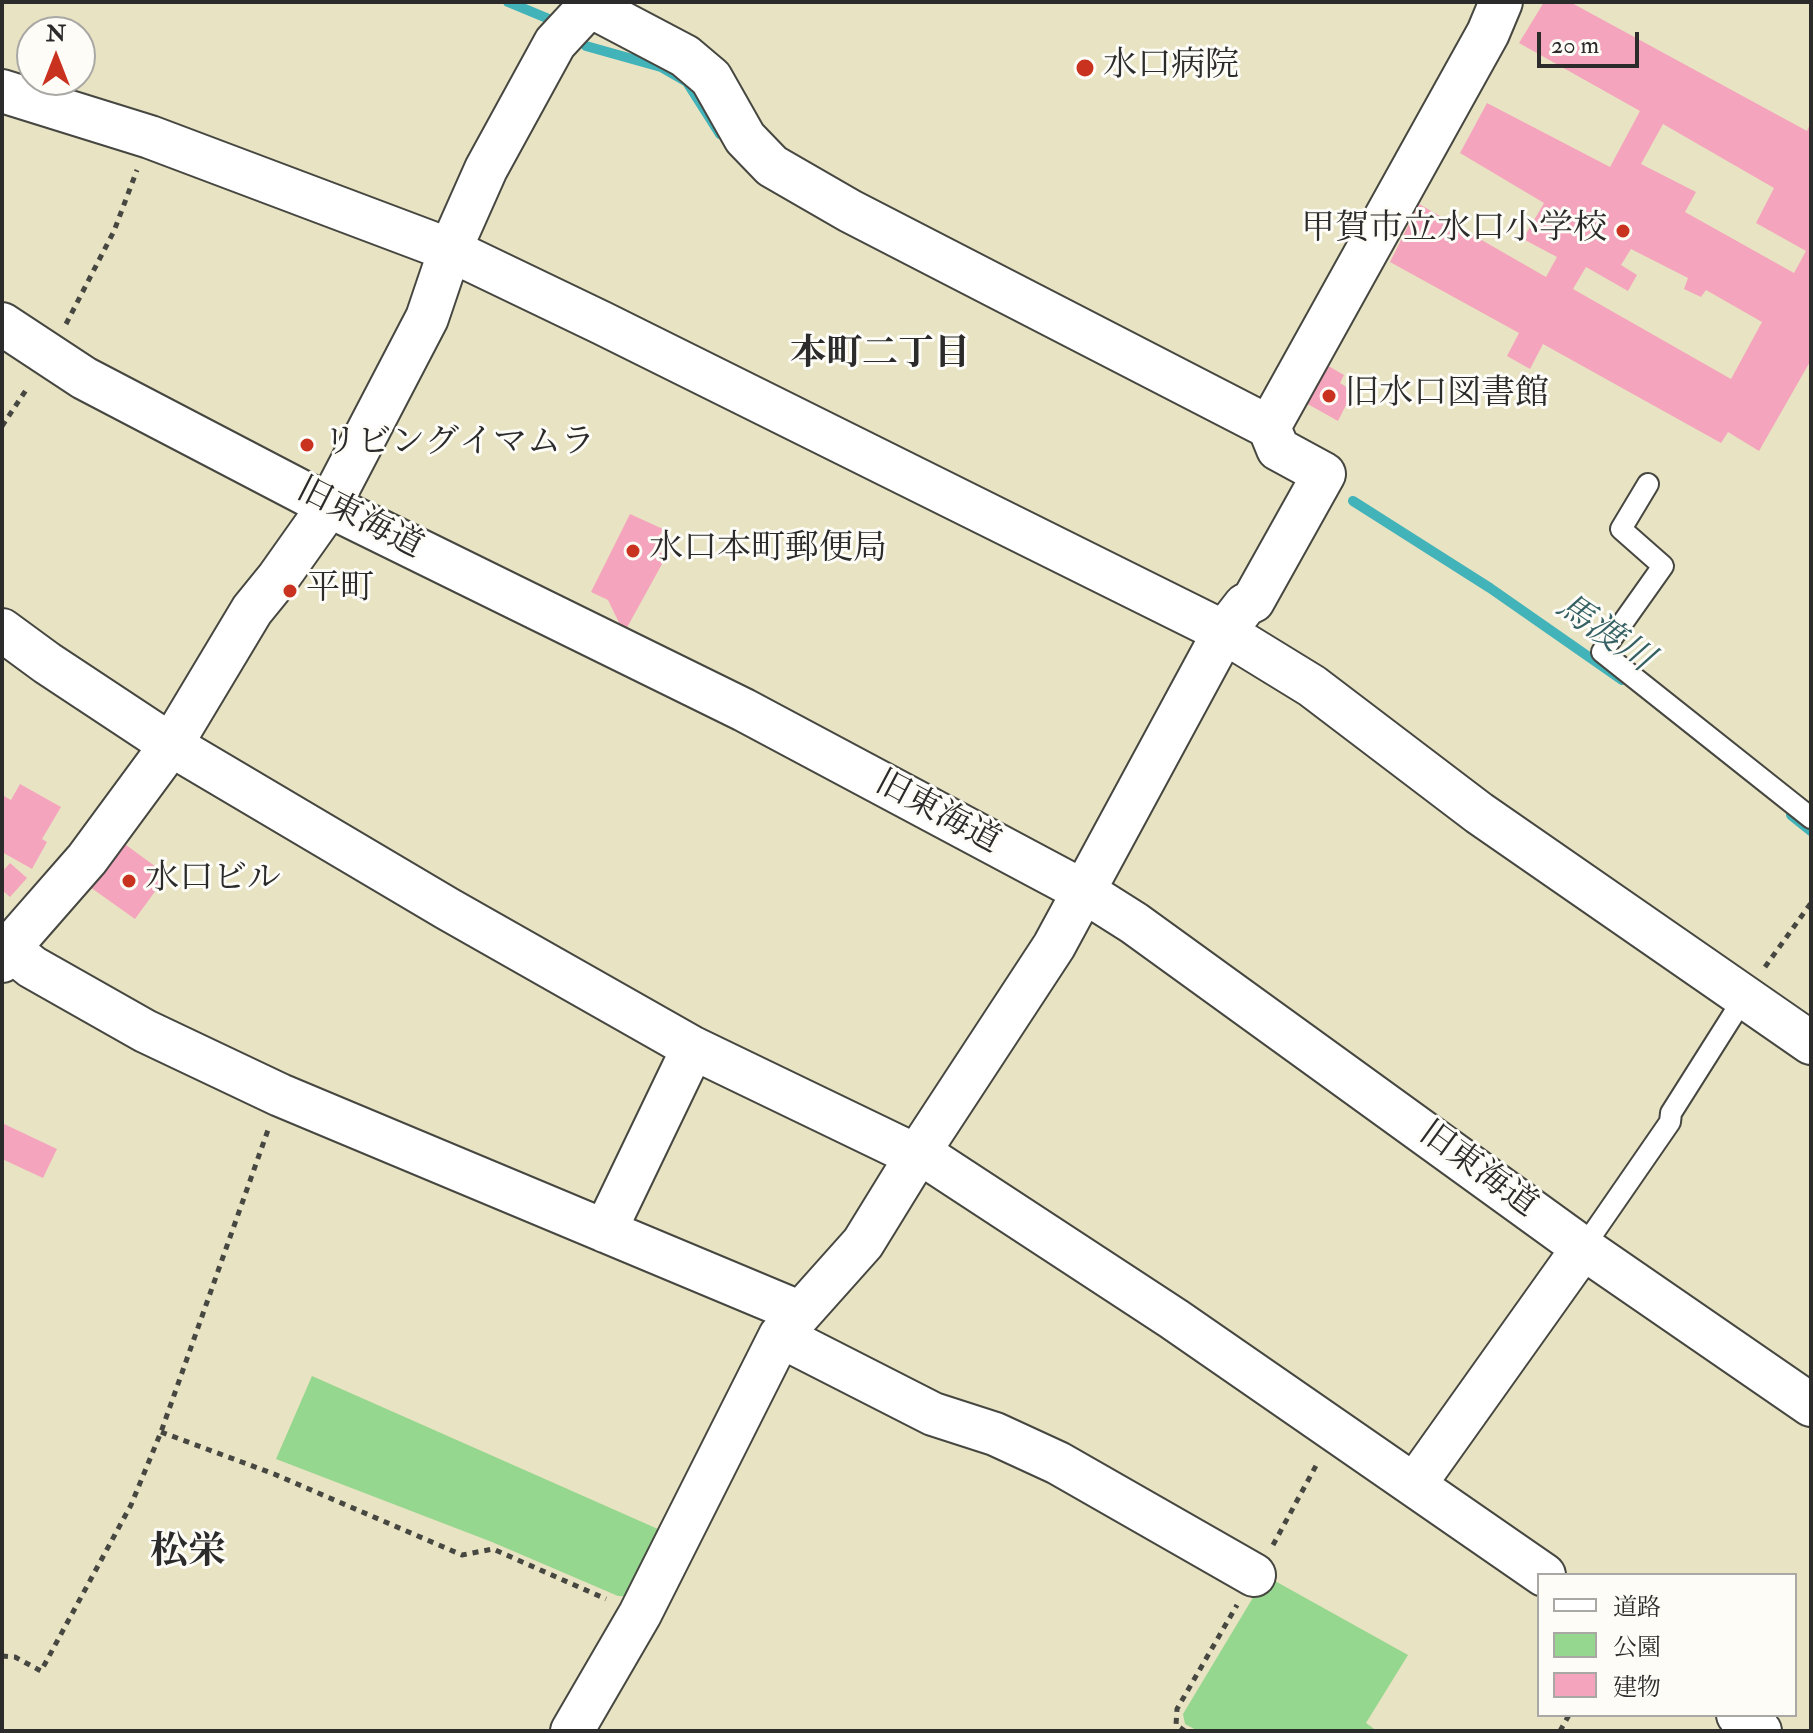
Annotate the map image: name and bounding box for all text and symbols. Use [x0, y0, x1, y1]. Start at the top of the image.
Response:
north arrow [16, 16, 96, 96]
scale bar [1541, 16, 1643, 66]
text: N [46, 20, 66, 48]
text: 20 m [1551, 30, 1599, 61]
place label: 水口病院 [1103, 48, 1239, 88]
marker: 水口病院 [1074, 57, 1096, 79]
place label: 甲賀市立水口小学校 [1301, 211, 1607, 251]
marker: 甲賀市立水口小学校 [1614, 222, 1632, 240]
district label: 本町二丁目 [790, 334, 970, 378]
place label: 旧水口図書館 [1345, 376, 1549, 416]
marker: 旧水口図書館 [1320, 387, 1338, 405]
place label: リビングイマムラ [323, 425, 595, 465]
marker: リビングイマムラ [298, 436, 316, 454]
street label: 旧東海道 [289, 471, 429, 569]
place label: 水口本町郵便局 [649, 531, 887, 571]
marker: 水口本町郵便局 [624, 542, 642, 560]
place label: 平町 [306, 571, 374, 611]
marker: 平町 [281, 582, 299, 600]
water label: 馬渡川 [1546, 587, 1660, 683]
street label: 旧東海道 [867, 764, 1007, 864]
place label: 水口ビル [145, 861, 281, 901]
marker: 水口ビル [120, 872, 138, 890]
street label: 旧東海道 [1410, 1115, 1544, 1227]
district label: 松栄 [150, 1532, 226, 1578]
legend [1537, 1573, 1797, 1717]
text: 道路 [1613, 1592, 1661, 1623]
text: 公園 [1613, 1632, 1661, 1663]
text: 建物 [1613, 1672, 1661, 1703]

